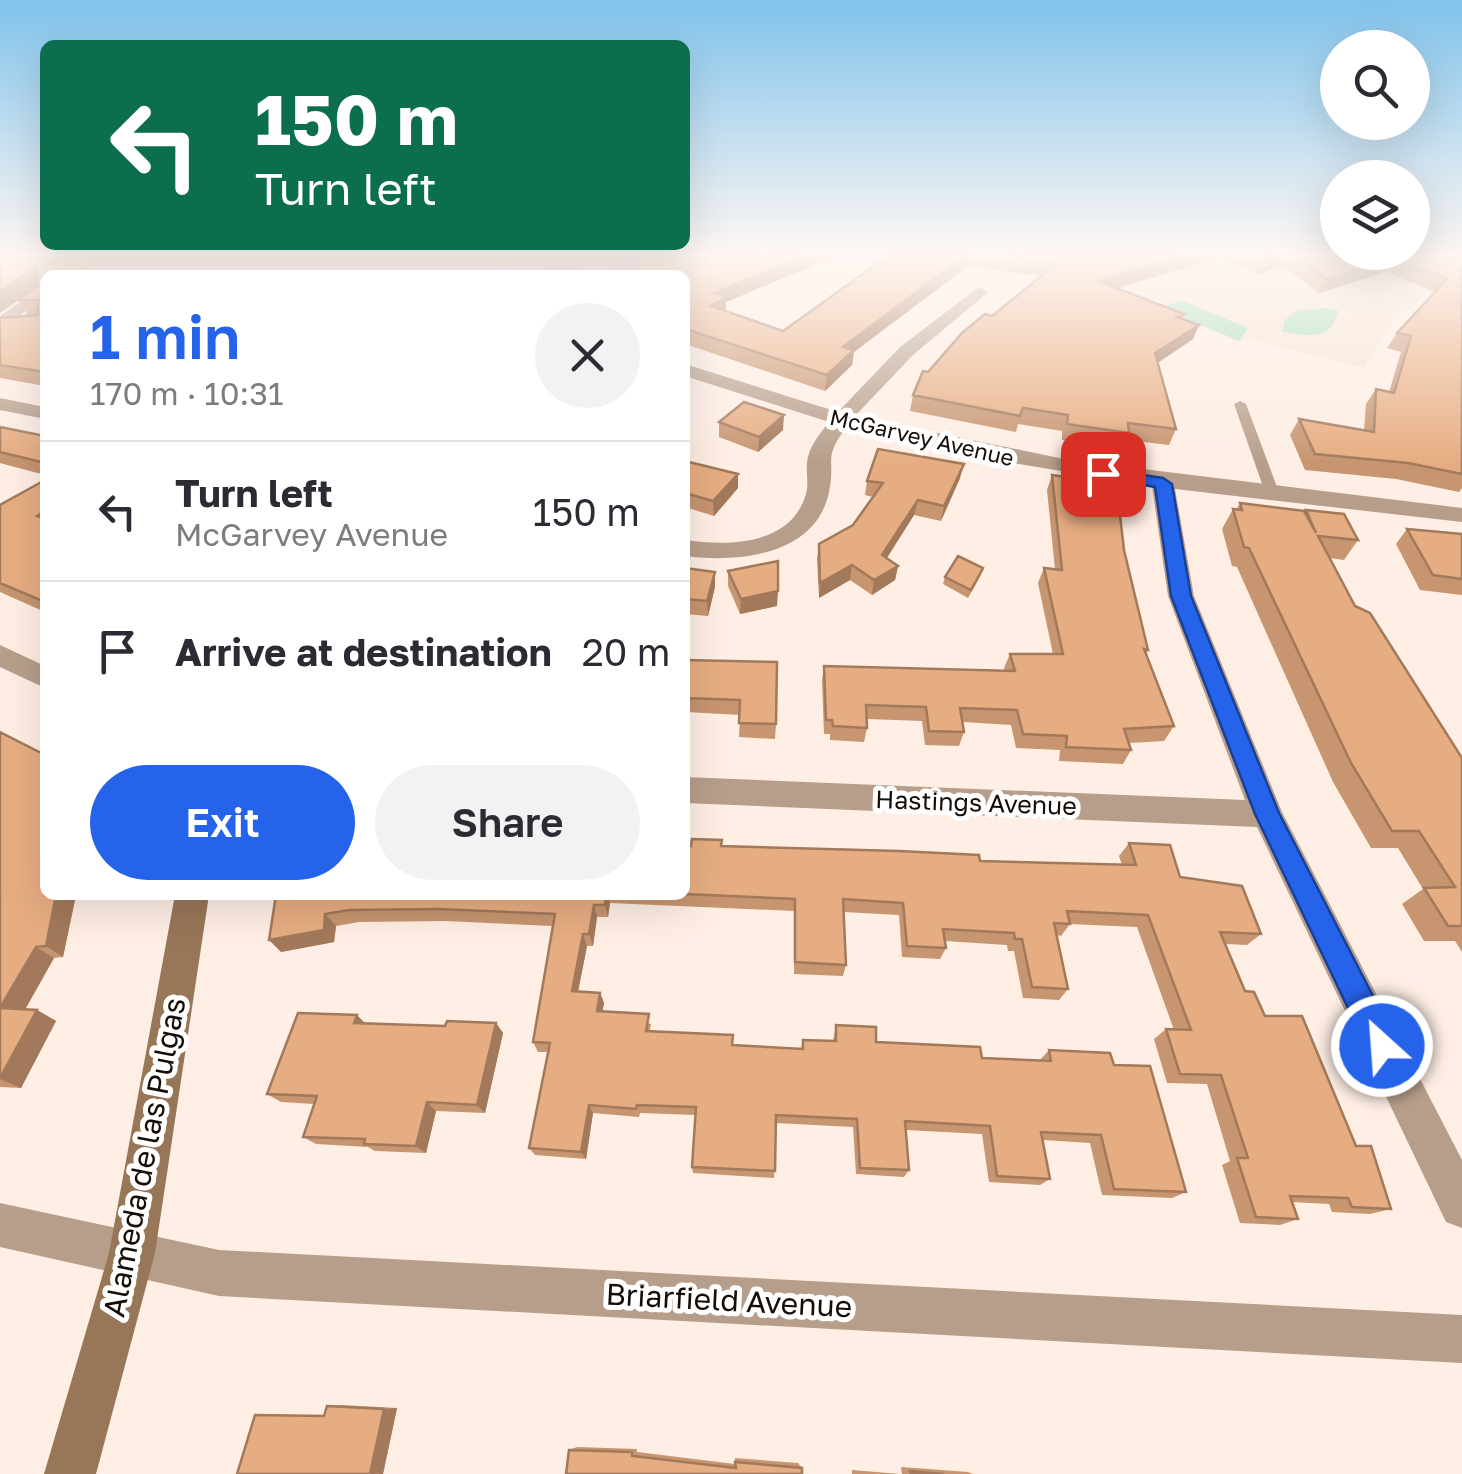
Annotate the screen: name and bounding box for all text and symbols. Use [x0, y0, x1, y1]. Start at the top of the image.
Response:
map controls [1320, 30, 1430, 270]
button: search [1320, 30, 1430, 140]
text: 150 m [255, 76, 458, 160]
icon: left [90, 80, 220, 210]
button: layers [1320, 160, 1430, 270]
text: Turn left [255, 161, 437, 215]
text: 1 min [90, 300, 240, 372]
button: close [535, 303, 640, 408]
text: 170 m · 10:31 [90, 374, 283, 412]
street label: McGarvey Avenue [827, 403, 1017, 471]
pin [1061, 432, 1146, 517]
icon: arrive [1076, 447, 1131, 502]
text: Turn left [175, 470, 333, 515]
icon: left [90, 484, 145, 539]
text: 150 m [533, 489, 640, 534]
text: McGarvey Avenue [175, 515, 448, 553]
icon: arrive [90, 624, 145, 679]
text: Arrive at destination [175, 629, 552, 674]
text: 20 m [582, 629, 670, 674]
button: Exit [90, 765, 355, 880]
button: Share [375, 765, 640, 880]
street label: Hastings Avenue [875, 783, 1077, 821]
street label: Alameda de las Pulgas [95, 994, 193, 1320]
position arrow [1330, 994, 1434, 1098]
street label: Briarfield Avenue [605, 1276, 853, 1324]

